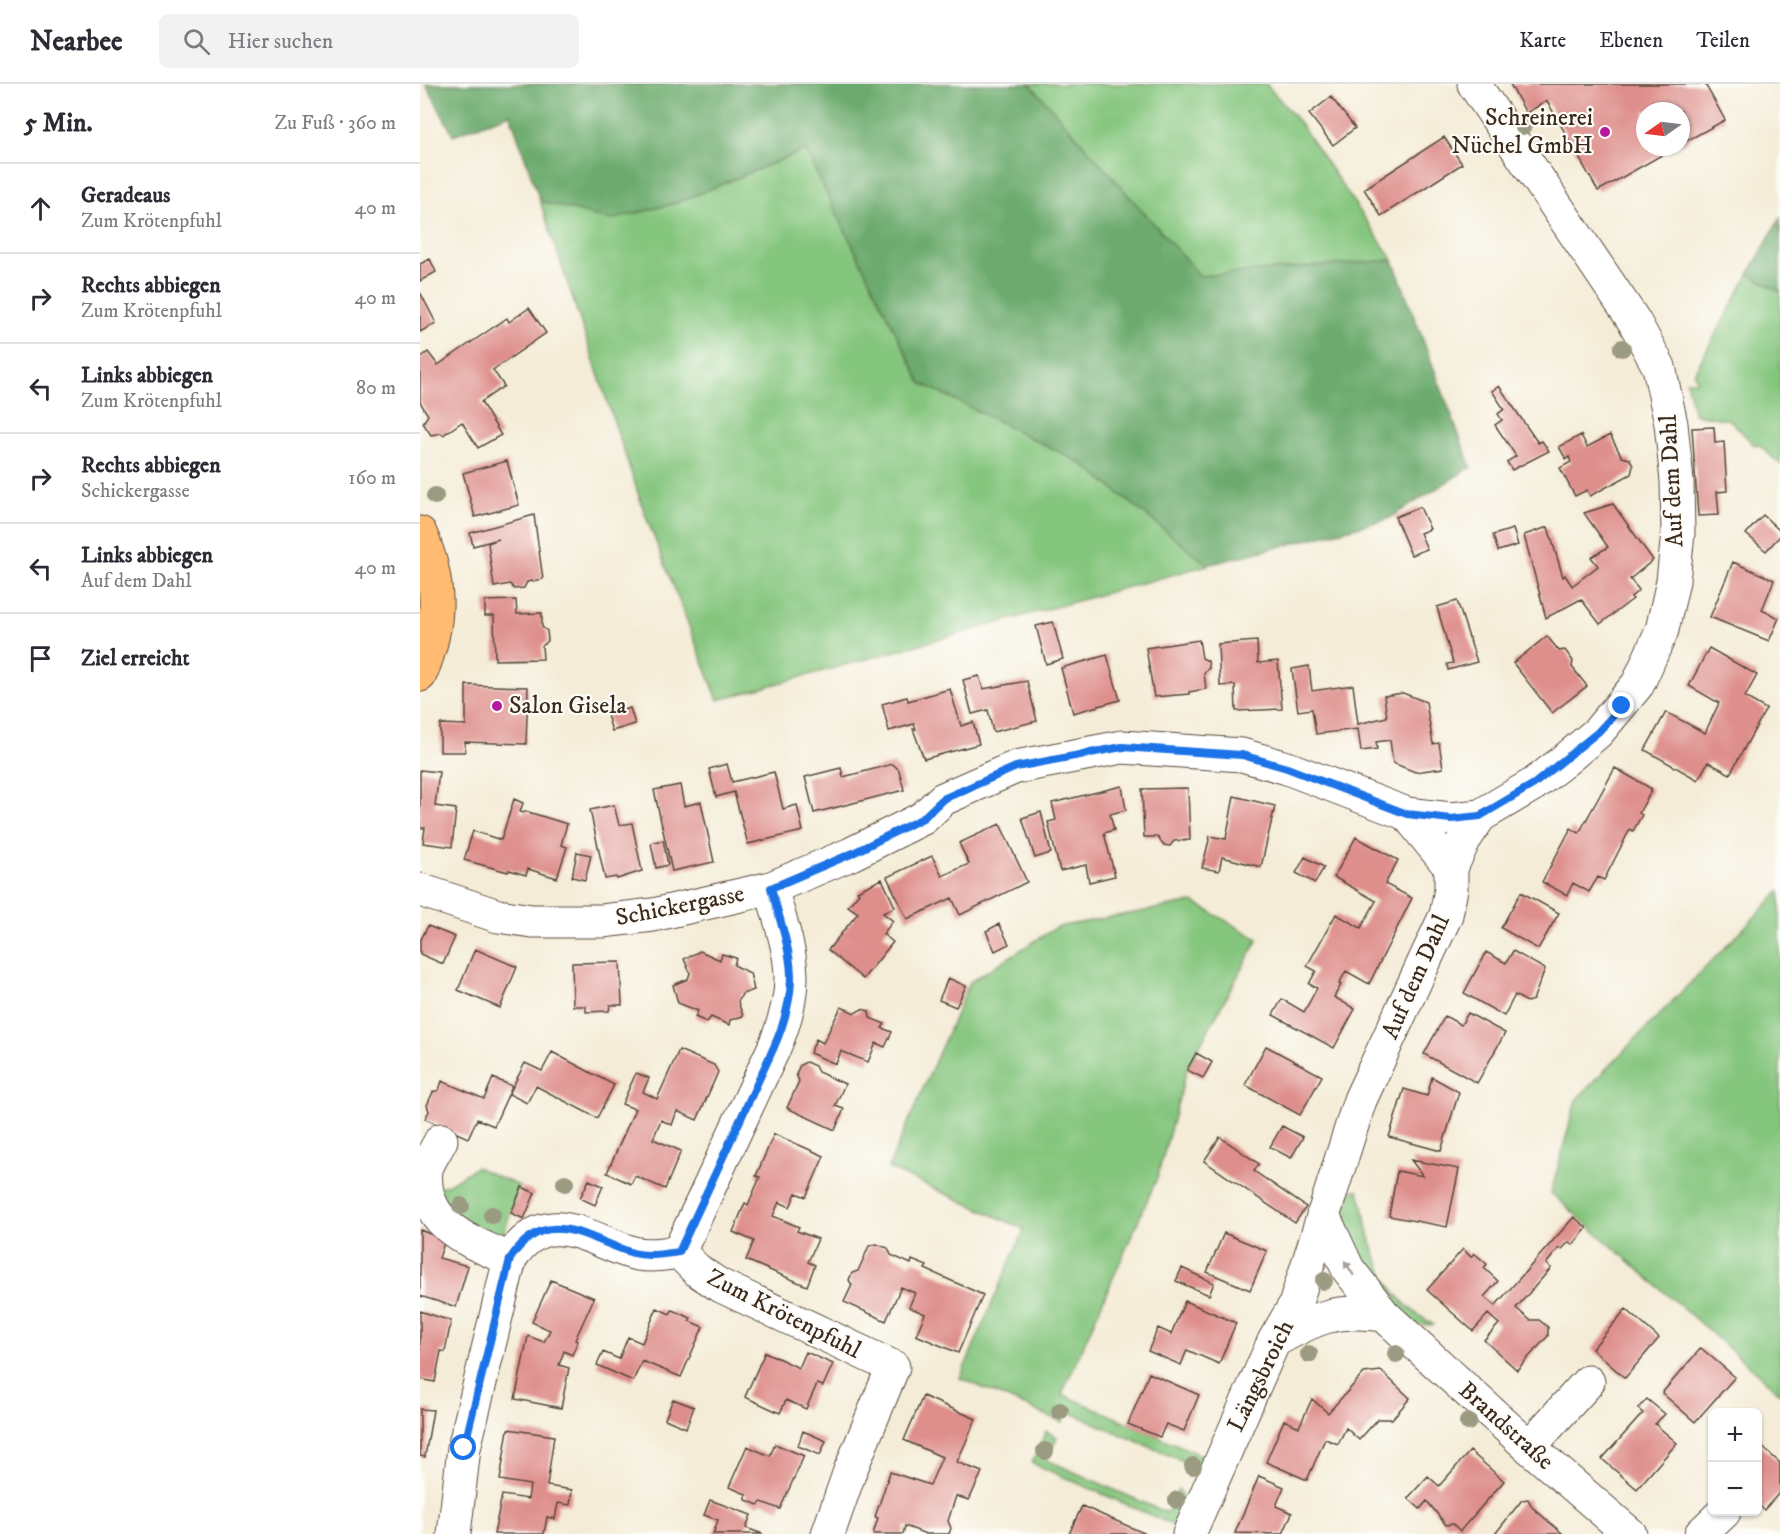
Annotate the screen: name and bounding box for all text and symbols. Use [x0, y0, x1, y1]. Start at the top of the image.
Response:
search box [159, 14, 579, 68]
text: Nearbee [30, 24, 123, 59]
icon: search [180, 25, 213, 58]
text: Hier suchen [228, 28, 333, 55]
text: Karte [1519, 28, 1566, 54]
text: Ebenen [1599, 28, 1663, 54]
text: Teilen [1696, 28, 1750, 54]
north arrow [1636, 102, 1690, 156]
place label: Schreinerei Nüchel GmbH [1451, 103, 1593, 161]
text: 5 Min. [24, 107, 93, 140]
text: Zu Fuß · 360 m [274, 111, 396, 136]
marker: Schreinerei Nüchel GmbH [1598, 125, 1612, 139]
text: Geradeaus [81, 182, 170, 209]
icon: ahead [24, 192, 57, 225]
text: 40 m [354, 196, 396, 221]
text: Zum Krötenpfuhl [81, 209, 222, 234]
text: Rechts abbiegen [81, 272, 221, 299]
icon: right [24, 282, 57, 315]
text: 40 m [354, 286, 396, 311]
text: Zum Krötenpfuhl [81, 299, 222, 324]
text: Links abbiegen [81, 362, 213, 389]
icon: left [24, 372, 57, 405]
text: 80 m [356, 376, 396, 401]
text: Zum Krötenpfuhl [81, 389, 222, 414]
street label: Auf dem Dahl [1654, 413, 1690, 548]
text: Rechts abbiegen [81, 452, 221, 479]
icon: right [24, 462, 57, 495]
text: 160 m [348, 466, 396, 491]
text: Schickergasse [81, 479, 190, 504]
text: Links abbiegen [81, 542, 213, 569]
icon: left [24, 552, 57, 585]
text: 40 m [354, 556, 396, 581]
text: Auf dem Dahl [81, 569, 192, 594]
icon: arrive [24, 642, 57, 675]
text: Ziel erreicht [81, 645, 189, 672]
place label: Salon Gisela [509, 691, 627, 721]
route end [1608, 692, 1634, 718]
marker: Salon Gisela [490, 699, 504, 713]
street label: Schickergasse [613, 879, 747, 933]
street label: Auf dem Dahl [1375, 910, 1457, 1044]
one-way arrow [1343, 1260, 1354, 1276]
street label: Zum Krötenpfuhl [702, 1262, 867, 1366]
street label: Längsbroich [1221, 1315, 1301, 1437]
street label: Brandstraße [1452, 1375, 1560, 1477]
map controls [1708, 1408, 1762, 1516]
button: + [1708, 1408, 1762, 1462]
route start [450, 1434, 476, 1460]
button: − [1708, 1462, 1762, 1516]

